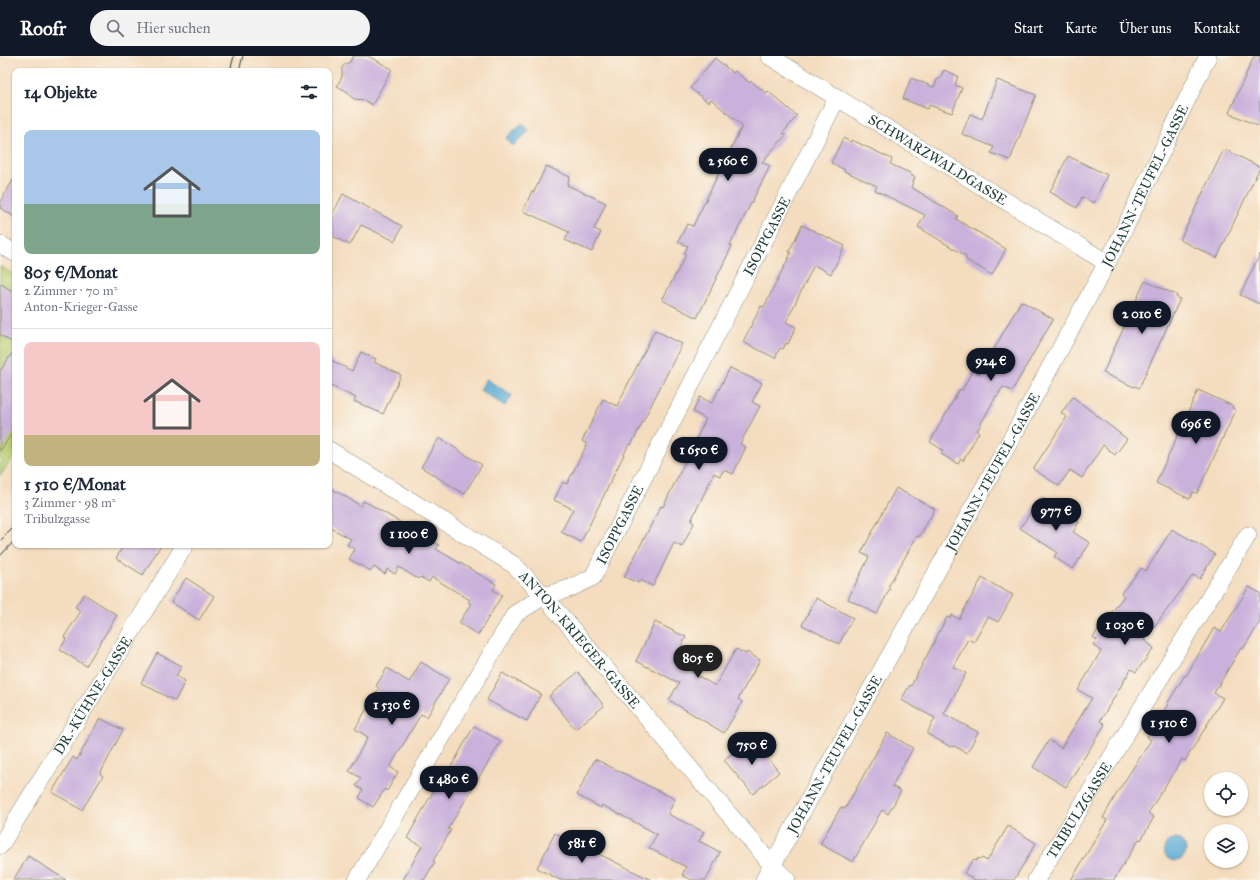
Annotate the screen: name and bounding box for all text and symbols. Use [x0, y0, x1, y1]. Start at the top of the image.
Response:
search box [90, 10, 370, 46]
text: Roofr [20, 17, 66, 40]
icon: search [104, 17, 126, 39]
text: Hier suchen [136, 19, 211, 37]
text: Start [1014, 20, 1043, 37]
text: Karte [1065, 20, 1097, 37]
text: Über uns [1119, 20, 1171, 37]
text: Kontakt [1193, 20, 1240, 37]
icon: filters [298, 81, 320, 103]
text: 14 Objekte [24, 82, 97, 103]
street label: JOHANN-TEUFEL-GASSE [1097, 102, 1192, 272]
street label: SCHWARZWALDGASSE [865, 111, 1010, 209]
pin: 2 560 € [691, 148, 765, 182]
text: 2 560 € [708, 153, 748, 169]
icon: home [136, 156, 208, 228]
street label: ISOPPGASSE [740, 194, 794, 279]
text: 805 €/Monat [24, 262, 118, 283]
text: 2 Zimmer · 70 m² [24, 283, 117, 299]
text: Anton-Krieger-Gasse [24, 299, 138, 315]
pin: 2 010 € [1105, 301, 1179, 335]
text: 2 010 € [1122, 306, 1162, 322]
pin: 924 € [963, 348, 1019, 382]
text: 924 € [975, 353, 1007, 369]
icon: home [136, 368, 208, 440]
street label: JOHANN-TEUFEL-GASSE [941, 390, 1044, 556]
pin: 696 € [1168, 411, 1224, 445]
text: 696 € [1181, 416, 1212, 432]
pin: 1 650 € [662, 437, 736, 471]
text: 1 650 € [680, 442, 718, 458]
text: 1 510 €/Monat [24, 474, 126, 495]
street label: ISOPPGASSE [593, 483, 647, 567]
text: 3 Zimmer · 98 m² [24, 495, 116, 511]
pin: 977 € [1028, 498, 1084, 532]
text: 977 € [1040, 503, 1072, 519]
text: Tribulzgasse [24, 511, 90, 527]
pin: 1 100 € [372, 521, 446, 555]
text: 1 100 € [390, 526, 428, 542]
street label: ANTON-KRIEGER-GASSE [514, 567, 643, 712]
pin: 1 030 € [1088, 612, 1162, 646]
text: 1 030 € [1106, 617, 1144, 633]
street label: DR.-KÜHNE-GASSE [50, 633, 136, 758]
pin: 805 € [670, 645, 726, 679]
text: 805 € [682, 650, 714, 666]
street label: JOHANN-TEUFEL-GASSE [783, 672, 886, 839]
pin: 1 530 € [355, 692, 429, 726]
text: 1 530 € [373, 697, 411, 713]
pin: 1 510 € [1132, 710, 1206, 744]
text: 1 510 € [1150, 715, 1188, 731]
pin: 750 € [724, 732, 780, 766]
text: 750 € [736, 737, 768, 753]
street label: TRIBULZGASSE [1043, 759, 1116, 862]
pin: 1 480 € [412, 766, 486, 800]
text: 1 480 € [429, 771, 469, 787]
map controls [1204, 772, 1248, 868]
button: locate [1204, 772, 1248, 816]
button: layers [1204, 824, 1248, 868]
pin: 581 € [554, 830, 610, 864]
text: 581 € [568, 835, 596, 851]

